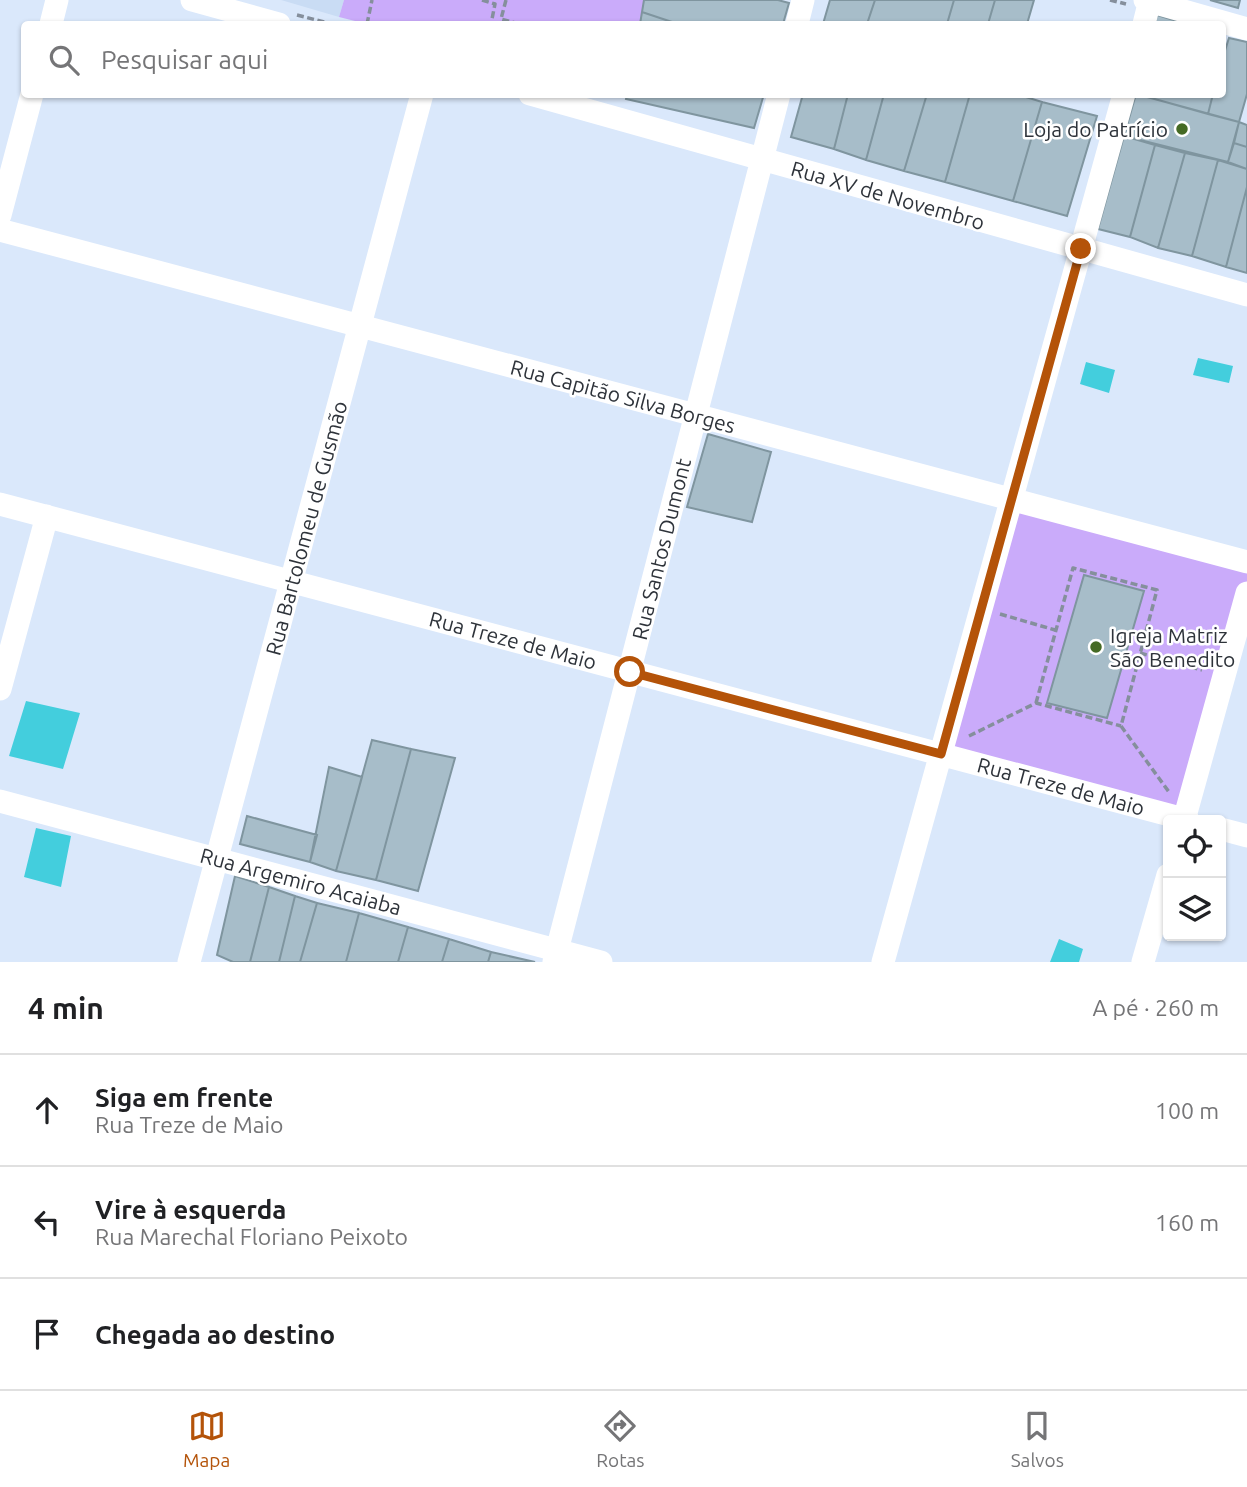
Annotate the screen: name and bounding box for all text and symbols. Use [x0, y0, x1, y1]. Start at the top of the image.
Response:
search box [21, 21, 1226, 98]
icon: search [45, 41, 83, 79]
text: Pesquisar aqui [101, 45, 268, 74]
place label: Loja do Patrício [1023, 117, 1168, 141]
marker: Loja do Patrício [1174, 121, 1190, 137]
street label: Rua XV de Novembro [788, 156, 988, 234]
route end [1065, 233, 1096, 264]
street label: Rua Capitão Silva Borges [508, 354, 738, 438]
street label: Rua Bartolomeu de Gusmão [260, 398, 352, 658]
street label: Rua Santos Dumont [627, 456, 695, 642]
street label: Rua Treze de Maio [427, 606, 599, 674]
place label: Igreja Matriz São Benedito [1110, 623, 1235, 671]
marker: Igreja Matriz São Benedito [1088, 639, 1104, 655]
route start [614, 656, 645, 687]
street label: Rua Treze de Maio [975, 752, 1147, 820]
map controls [1163, 815, 1226, 941]
button: locate [1163, 815, 1226, 878]
street label: Rua Argemiro Acaiaba [198, 843, 404, 919]
button: layers [1163, 878, 1226, 941]
text: 4 min [28, 991, 104, 1025]
text: A pé · 260 m [1092, 995, 1219, 1020]
text: Siga em frente [95, 1083, 273, 1112]
icon: ahead [28, 1091, 66, 1129]
text: 100 m [1155, 1098, 1219, 1123]
text: Rua Treze de Maio [95, 1112, 284, 1137]
text: Vire à esquerda [95, 1195, 286, 1224]
icon: left [28, 1203, 66, 1241]
text: 160 m [1155, 1210, 1219, 1235]
text: Rua Marechal Floriano Peixoto [95, 1224, 408, 1249]
icon: arrive [28, 1315, 66, 1353]
text: Chegada ao destino [95, 1320, 335, 1349]
tab: Mapa [183, 1407, 230, 1471]
tab: Rotas [596, 1407, 645, 1471]
tab: Salvos [1011, 1407, 1064, 1471]

